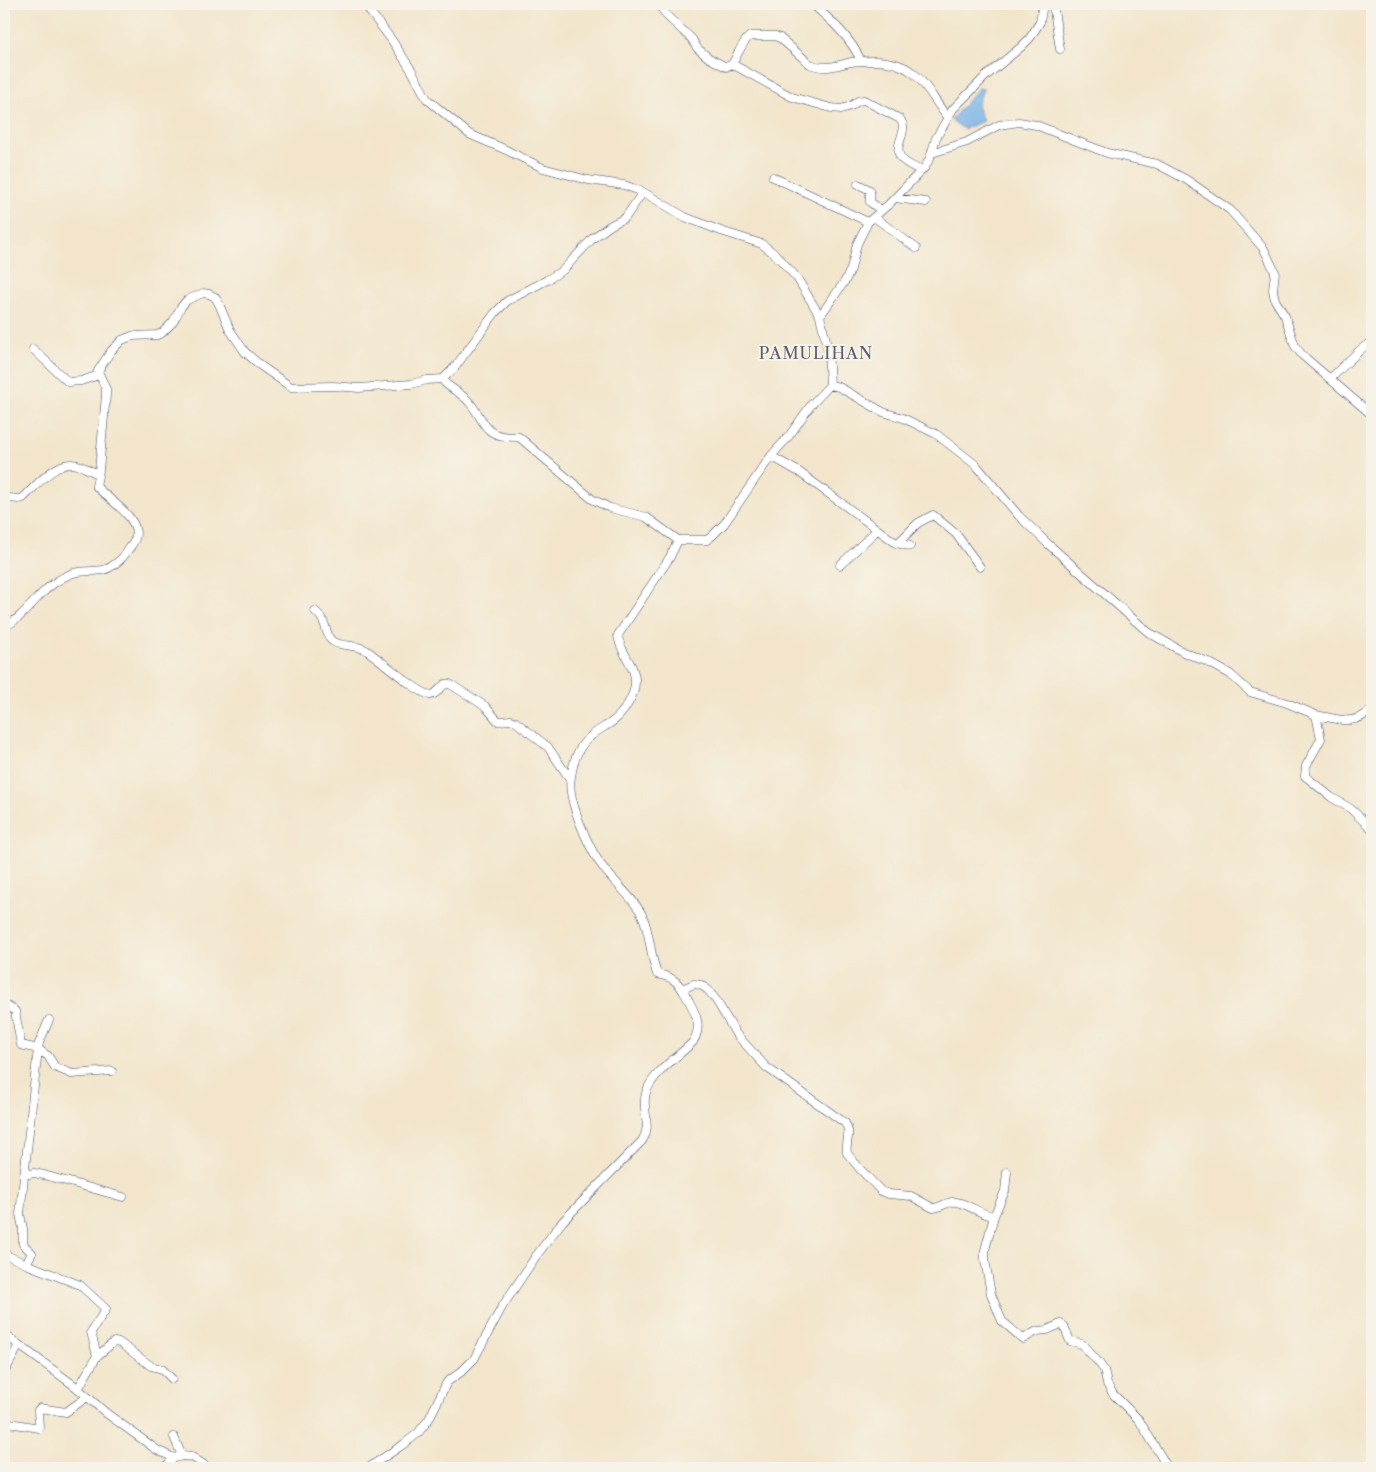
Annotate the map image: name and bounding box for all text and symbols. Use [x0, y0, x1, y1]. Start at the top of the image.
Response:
district label: PAMULIHAN [759, 343, 873, 363]

